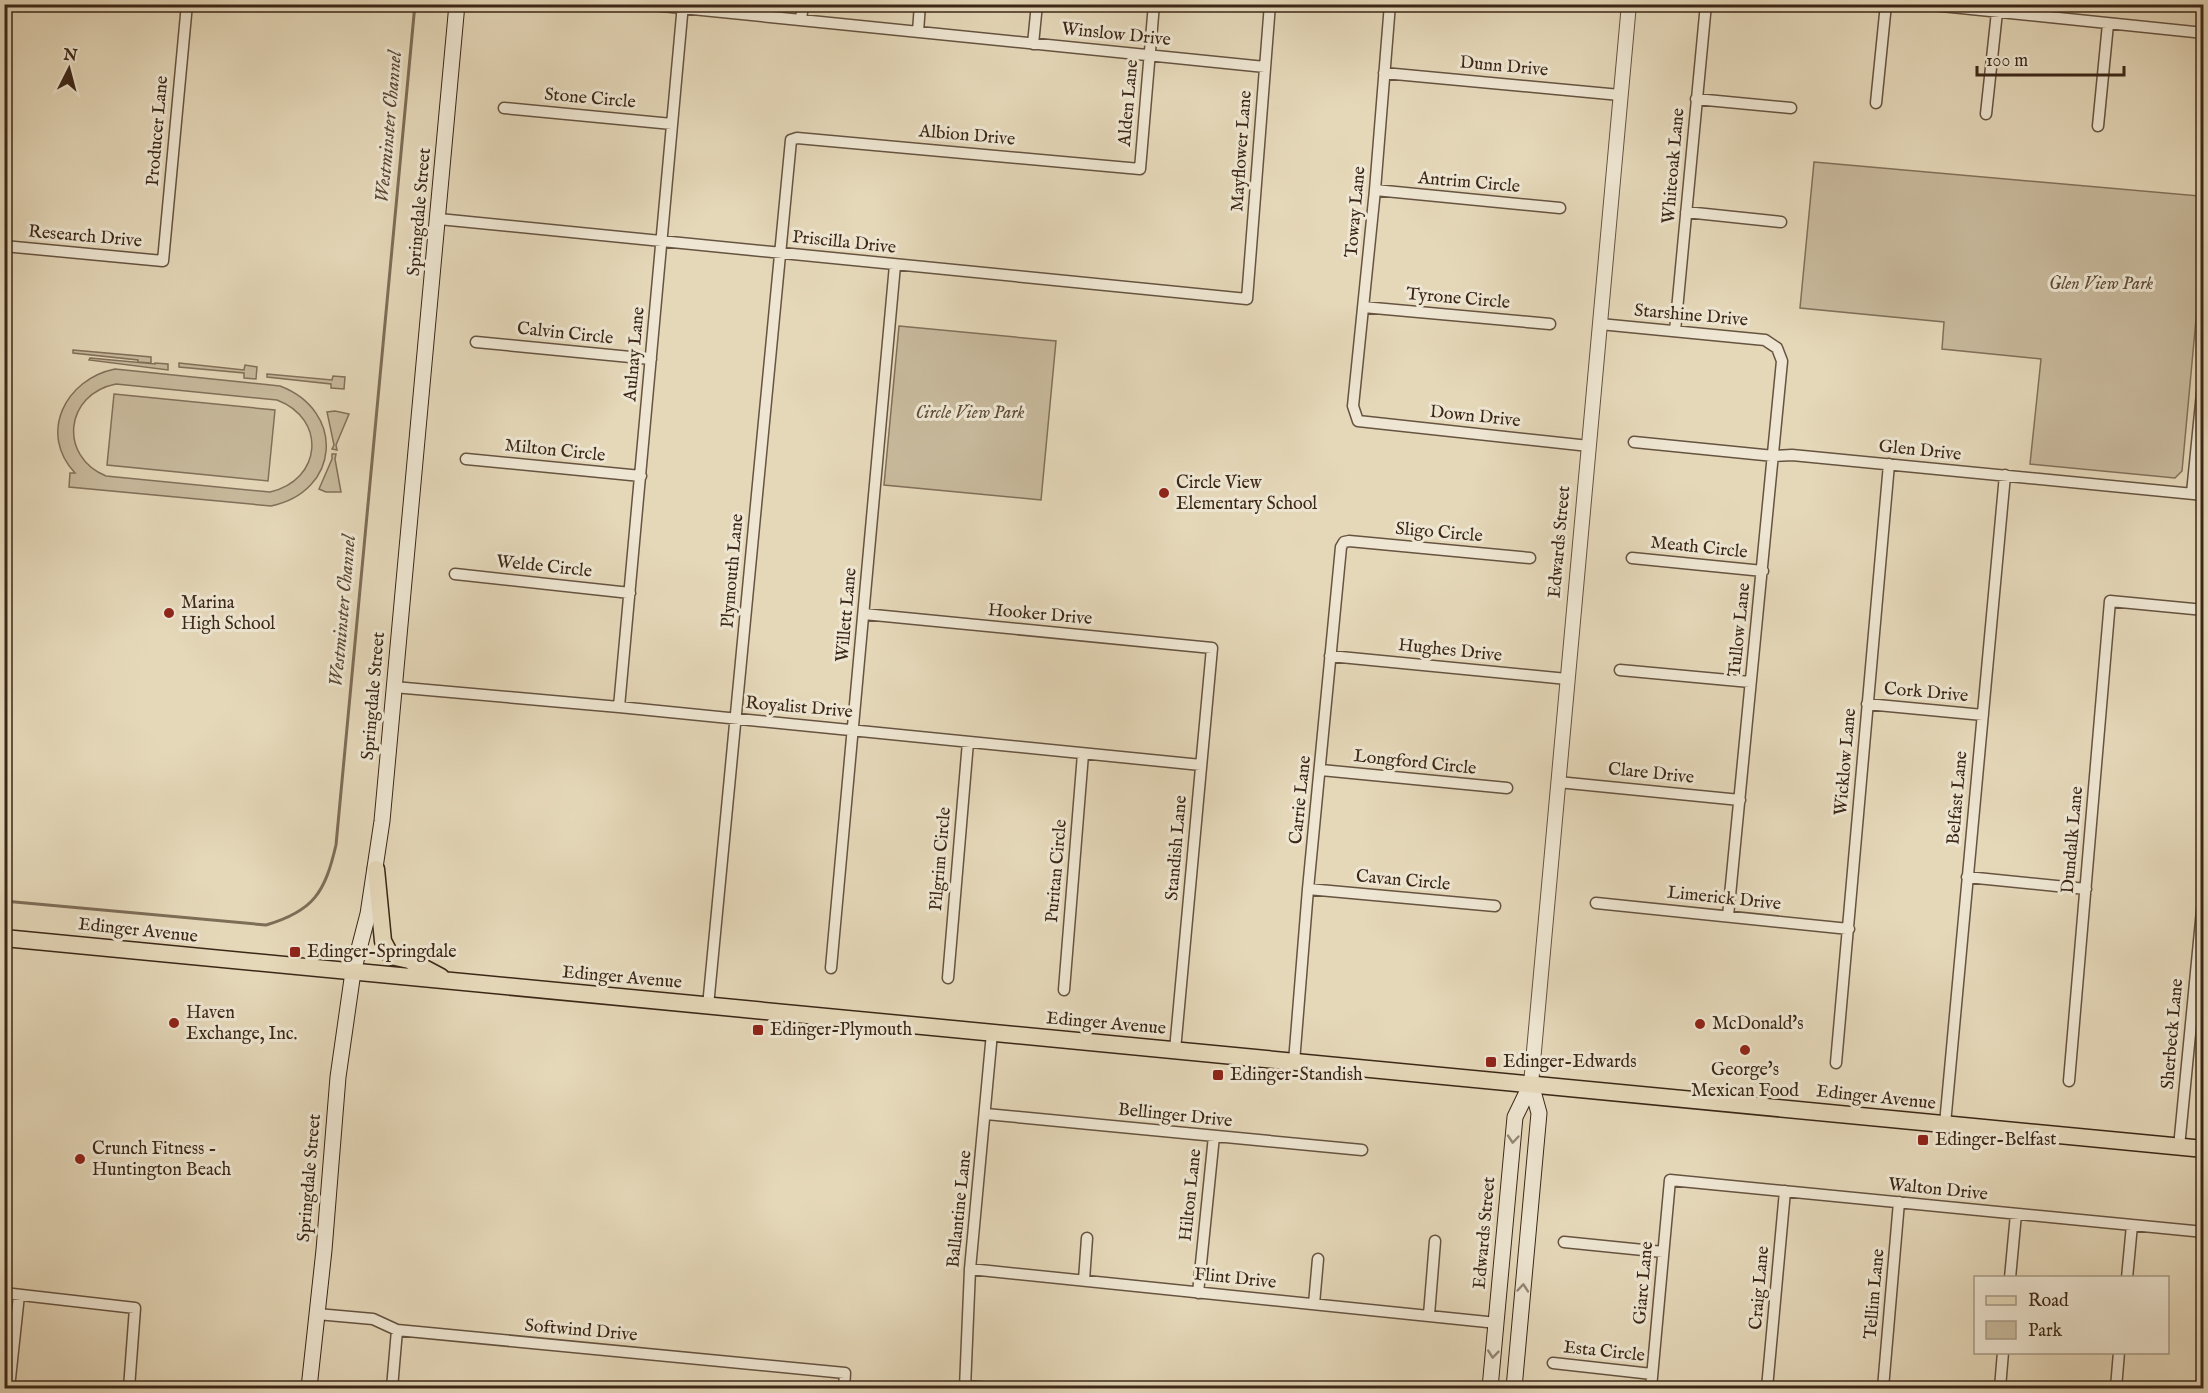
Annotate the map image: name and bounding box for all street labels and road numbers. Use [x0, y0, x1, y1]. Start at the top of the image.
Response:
street label: Winslow Drive [1060, 18, 1172, 52]
street label: Dunn Drive [1459, 52, 1549, 82]
street label: Alden Lane [1114, 59, 1144, 148]
street label: Producer Lane [142, 75, 174, 187]
street label: Stone Circle [543, 84, 637, 114]
street label: Mayflower Lane [1226, 90, 1258, 212]
street label: Whiteoak Lane [1657, 107, 1691, 225]
street label: Albion Drive [917, 120, 1016, 152]
street label: Springdale Street [403, 147, 437, 277]
street label: Toway Lane [1341, 165, 1371, 259]
street label: Antrim Circle [1416, 167, 1521, 199]
street label: Research Drive [27, 221, 143, 253]
street label: Priscilla Drive [791, 226, 897, 260]
street label: Tyrone Circle [1405, 283, 1511, 315]
street label: Starshine Drive [1633, 300, 1749, 332]
street label: Aulnay Lane [619, 306, 651, 403]
street label: Calvin Circle [516, 318, 614, 350]
street label: Down Drive [1428, 401, 1522, 433]
street label: Milton Circle [504, 434, 606, 468]
street label: Glen Drive [1878, 435, 1962, 467]
street label: Edwards Street [1544, 485, 1576, 599]
street label: Plymouth Lane [717, 513, 749, 629]
street label: Sligo Circle [1394, 518, 1484, 548]
street label: Meath Circle [1649, 531, 1749, 565]
street label: Welde Circle [495, 551, 593, 583]
street label: Willett Lane [831, 567, 863, 663]
street label: Tullow Lane [1724, 582, 1756, 678]
street label: Hooker Drive [987, 599, 1093, 631]
street label: Springdale Street [357, 631, 391, 761]
street label: Hughes Drive [1397, 634, 1503, 668]
street label: Cork Drive [1883, 678, 1969, 708]
street label: Royalist Drive [744, 692, 854, 724]
street label: Wicklow Lane [1830, 707, 1862, 817]
street label: Longford Circle [1353, 745, 1477, 781]
street label: Belfast Lane [1942, 750, 1974, 846]
street label: Carrie Lane [1285, 754, 1317, 846]
street label: Clare Drive [1607, 758, 1695, 790]
street label: Dundalk Lane [2057, 785, 2089, 895]
street label: Standish Lane [1161, 794, 1193, 902]
street label: Pilgrim Circle [925, 806, 957, 912]
street label: Puritan Circle [1041, 818, 1073, 924]
street label: Cavan Circle [1355, 865, 1451, 897]
street label: Limerick Drive [1666, 882, 1782, 916]
street label: Edinger Avenue [77, 913, 199, 949]
street label: Edinger Avenue [561, 961, 683, 995]
street label: Sherbeck Lane [2157, 978, 2189, 1090]
street label: Edinger Avenue [1045, 1007, 1167, 1041]
street label: Edinger Avenue [1815, 1080, 1937, 1116]
street label: Bellinger Drive [1117, 1099, 1233, 1133]
street label: Springdale Street [293, 1113, 327, 1243]
street label: Hilton Lane [1175, 1148, 1207, 1242]
street label: Ballantine Lane [942, 1149, 978, 1269]
street label: Walton Drive [1887, 1173, 1989, 1207]
street label: Edwards Street [1469, 1176, 1501, 1290]
street label: Giarc Lane [1629, 1240, 1659, 1326]
street label: Craig Lane [1745, 1245, 1775, 1331]
street label: Tellim Lane [1860, 1248, 1890, 1340]
street label: Flint Drive [1193, 1263, 1277, 1295]
street label: Softwind Drive [524, 1315, 638, 1347]
street label: Esta Circle [1562, 1336, 1646, 1368]

